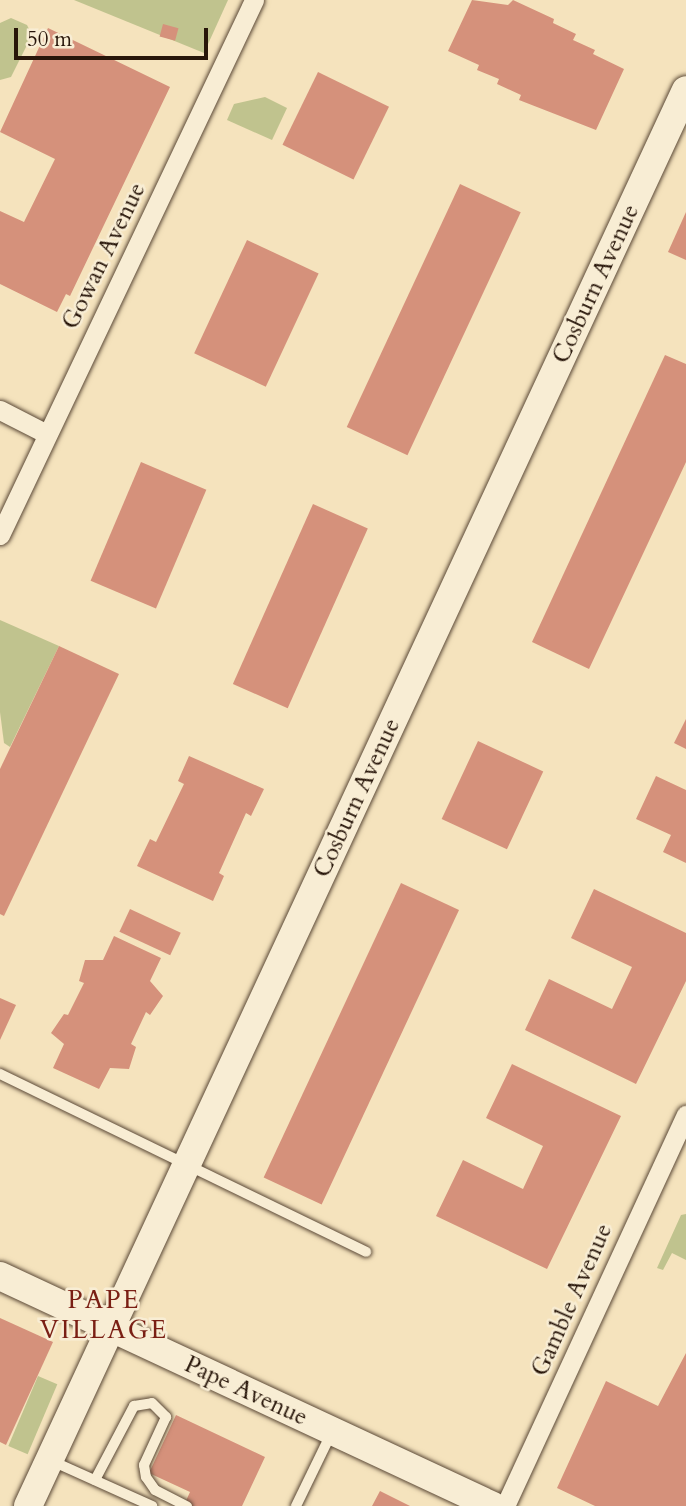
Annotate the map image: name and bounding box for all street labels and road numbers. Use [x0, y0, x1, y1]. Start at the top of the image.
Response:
street label: Gowan Avenue [56, 178, 152, 334]
street label: Cosburn Avenue [547, 200, 645, 368]
street label: Cosburn Avenue [308, 714, 406, 882]
street label: Gamble Avenue [526, 1219, 618, 1381]
street label: Pape Avenue [180, 1350, 312, 1432]

